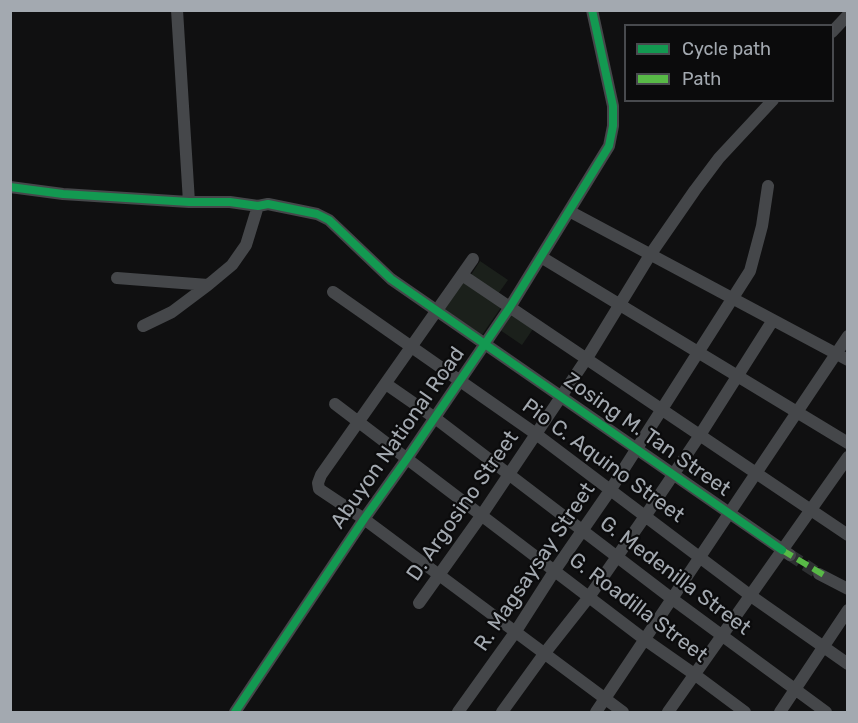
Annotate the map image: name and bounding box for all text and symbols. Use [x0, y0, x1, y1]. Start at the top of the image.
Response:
legend [624, 24, 834, 102]
text: Cycle path [682, 38, 771, 60]
text: Path [682, 68, 721, 90]
street label: Abuyon National Road [326, 342, 470, 534]
street label: Zosing M. Tan Street [559, 368, 735, 502]
street label: Pio C. Aquino Street [517, 394, 689, 528]
street label: D. Argosino Street [402, 426, 524, 586]
street label: R. Magsaysay Street [469, 478, 601, 656]
street label: G. Medenilla Street [595, 511, 755, 641]
street label: G. Roadilla Street [564, 548, 712, 668]

